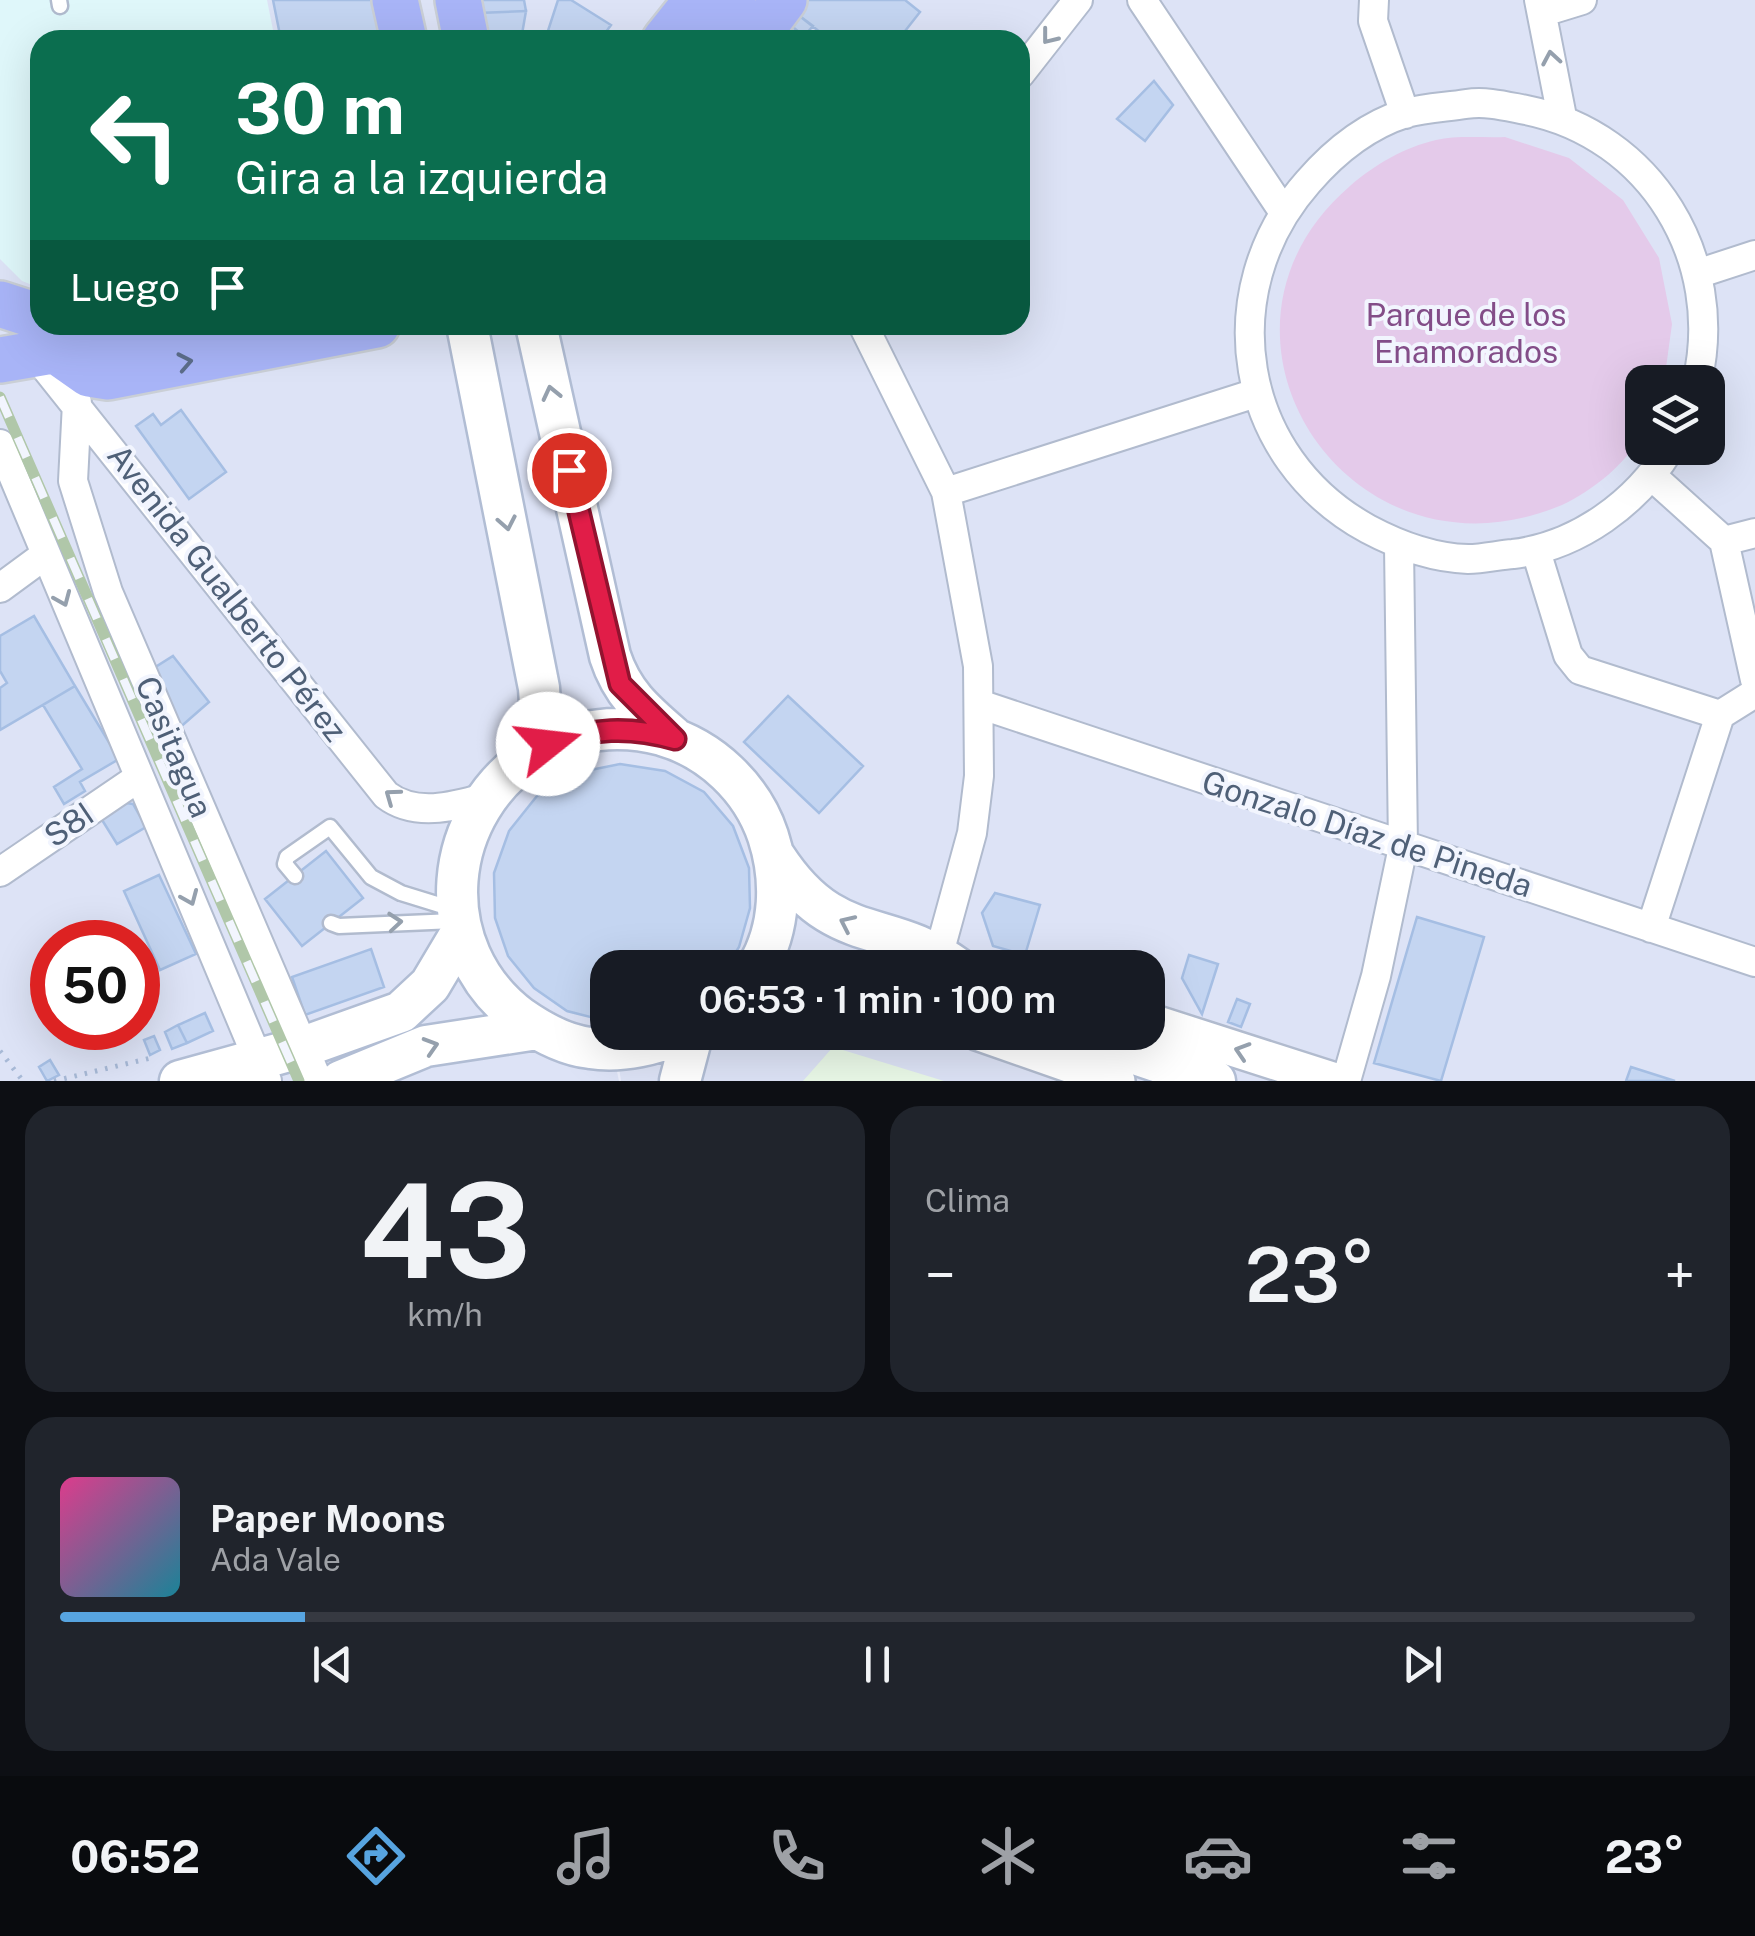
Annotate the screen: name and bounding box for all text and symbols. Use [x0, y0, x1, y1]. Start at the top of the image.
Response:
one-way arrow [1043, 26, 1061, 44]
one-way arrow [1541, 50, 1562, 66]
text: 30 m [235, 67, 405, 150]
icon: left [70, 70, 200, 200]
text: Gira a la izquierda [235, 151, 608, 204]
icon: arrive [200, 260, 255, 315]
text: Luego [70, 265, 180, 310]
park label: Parque de los Enamorados [1366, 296, 1566, 370]
one-way arrow [176, 353, 193, 374]
map controls [1625, 365, 1725, 465]
button: layers [1625, 365, 1725, 465]
one-way arrow [542, 385, 563, 402]
pin [527, 428, 612, 513]
street label: Avenida Gualberto Pérez [100, 437, 354, 748]
icon: arrive [542, 443, 597, 498]
one-way arrow [496, 515, 517, 532]
one-way arrow [52, 589, 72, 607]
street label: Casitagua [128, 671, 221, 823]
position arrow [496, 692, 600, 796]
street label: Gonzalo Díaz de Pineda [1198, 763, 1537, 904]
one-way arrow [385, 790, 403, 808]
street label: S8I [37, 795, 100, 854]
one-way arrow [178, 888, 198, 906]
one-way arrow [387, 912, 403, 933]
one-way arrow [839, 916, 857, 936]
speed limit sign: 50 [30, 920, 160, 1050]
text: 06:53 · 1 min · 100 m [699, 977, 1056, 1022]
one-way arrow [422, 1037, 439, 1058]
one-way arrow [1234, 1043, 1251, 1063]
text: 43 [359, 1155, 531, 1307]
text: Clima [925, 1182, 1010, 1219]
text: 23° [1245, 1231, 1375, 1319]
text: − [925, 1243, 956, 1307]
text: + [1664, 1243, 1695, 1307]
text: km/h [407, 1296, 483, 1333]
text: Paper Moons [210, 1496, 445, 1541]
text: Ada Vale [210, 1541, 341, 1578]
icon: previous [305, 1637, 360, 1692]
icon: pause [850, 1637, 905, 1692]
icon: next [1395, 1637, 1450, 1692]
icon: directions [341, 1821, 411, 1891]
icon: music [551, 1821, 621, 1891]
icon: phone [762, 1821, 832, 1891]
icon: climate [973, 1821, 1043, 1891]
icon: car [1183, 1821, 1253, 1891]
icon: filters [1394, 1821, 1464, 1891]
text: 06:52 [70, 1830, 200, 1883]
text: 23° [1605, 1830, 1685, 1883]

